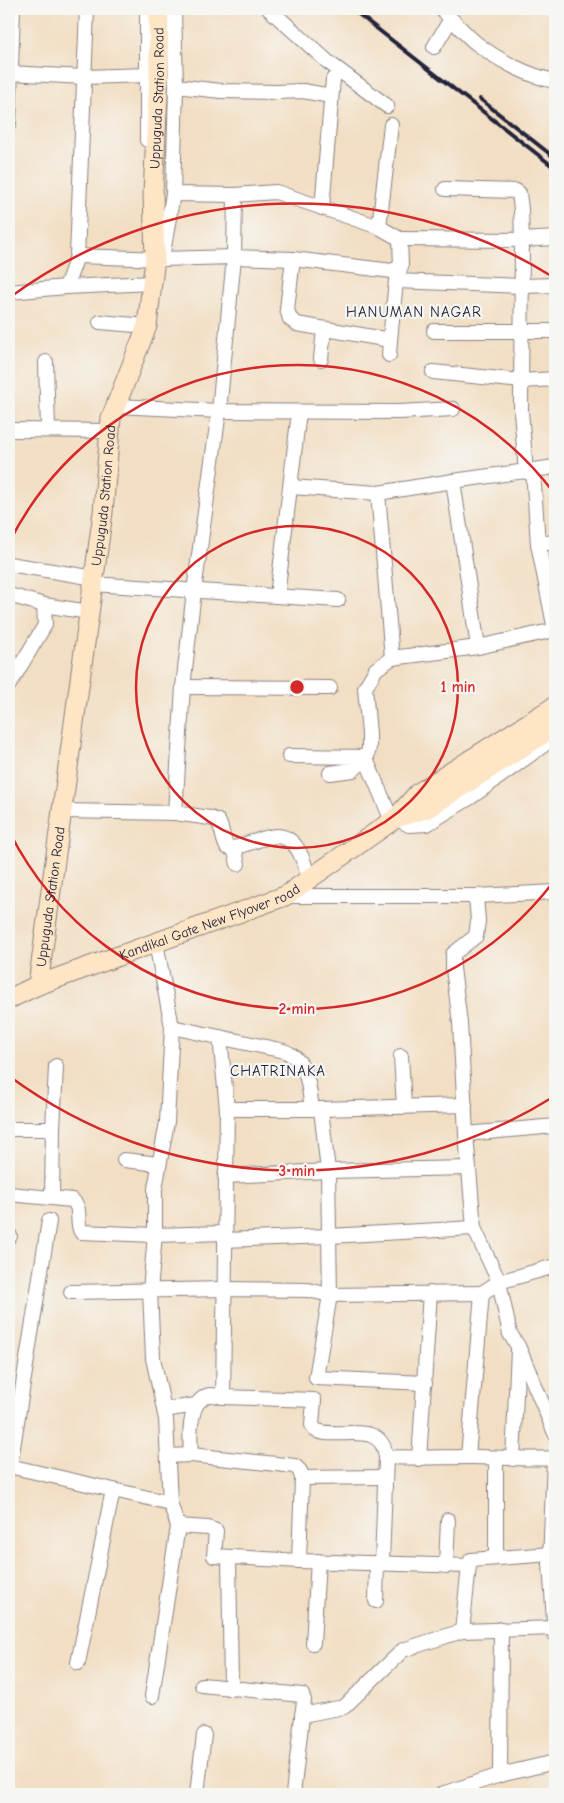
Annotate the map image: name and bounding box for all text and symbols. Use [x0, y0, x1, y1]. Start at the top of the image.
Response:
street label: Uppuguda Station Road [146, 27, 168, 169]
district label: HANUMAN NAGAR [346, 303, 482, 321]
street label: Uppuguda Station Road [88, 424, 119, 567]
centre of rings [288, 678, 306, 696]
text: 1 min [441, 678, 475, 696]
street label: Uppuguda Station Road [33, 826, 69, 968]
street label: Kandikal Gate New Flyover road [117, 880, 303, 964]
text: 2 min [279, 1000, 315, 1018]
district label: CHATRINAKA [230, 1062, 326, 1080]
text: 3 min [279, 1162, 315, 1180]

